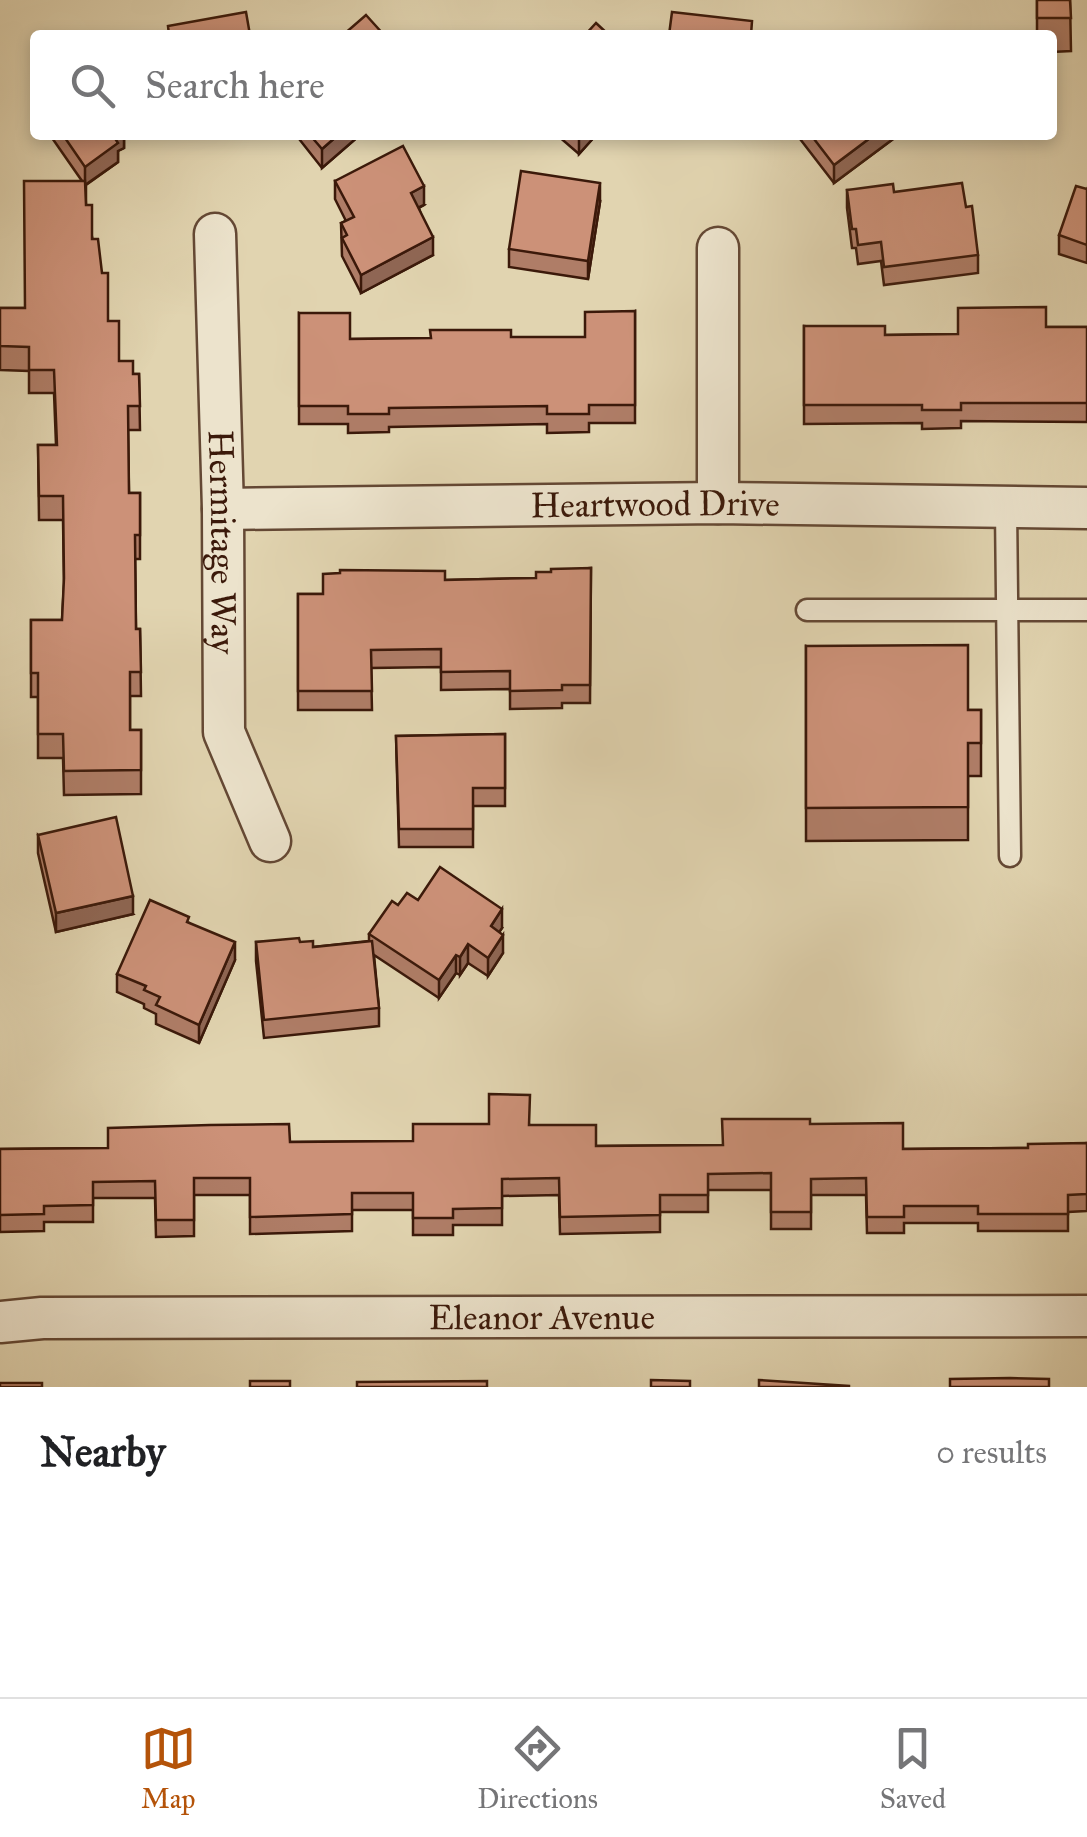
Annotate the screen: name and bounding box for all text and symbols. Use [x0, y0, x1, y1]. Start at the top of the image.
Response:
search box [30, 30, 1057, 140]
icon: search [65, 58, 120, 113]
text: Search here [145, 62, 325, 108]
street label: Hermitage Way [199, 429, 245, 655]
street label: Heartwood Drive [530, 482, 780, 527]
street label: Eleanor Avenue [429, 1296, 655, 1339]
text: Nearby [40, 1426, 165, 1478]
text: 0 results [936, 1433, 1047, 1472]
tab: Map [141, 1721, 196, 1816]
tab: Directions [477, 1721, 598, 1816]
tab: Saved [880, 1721, 946, 1816]

